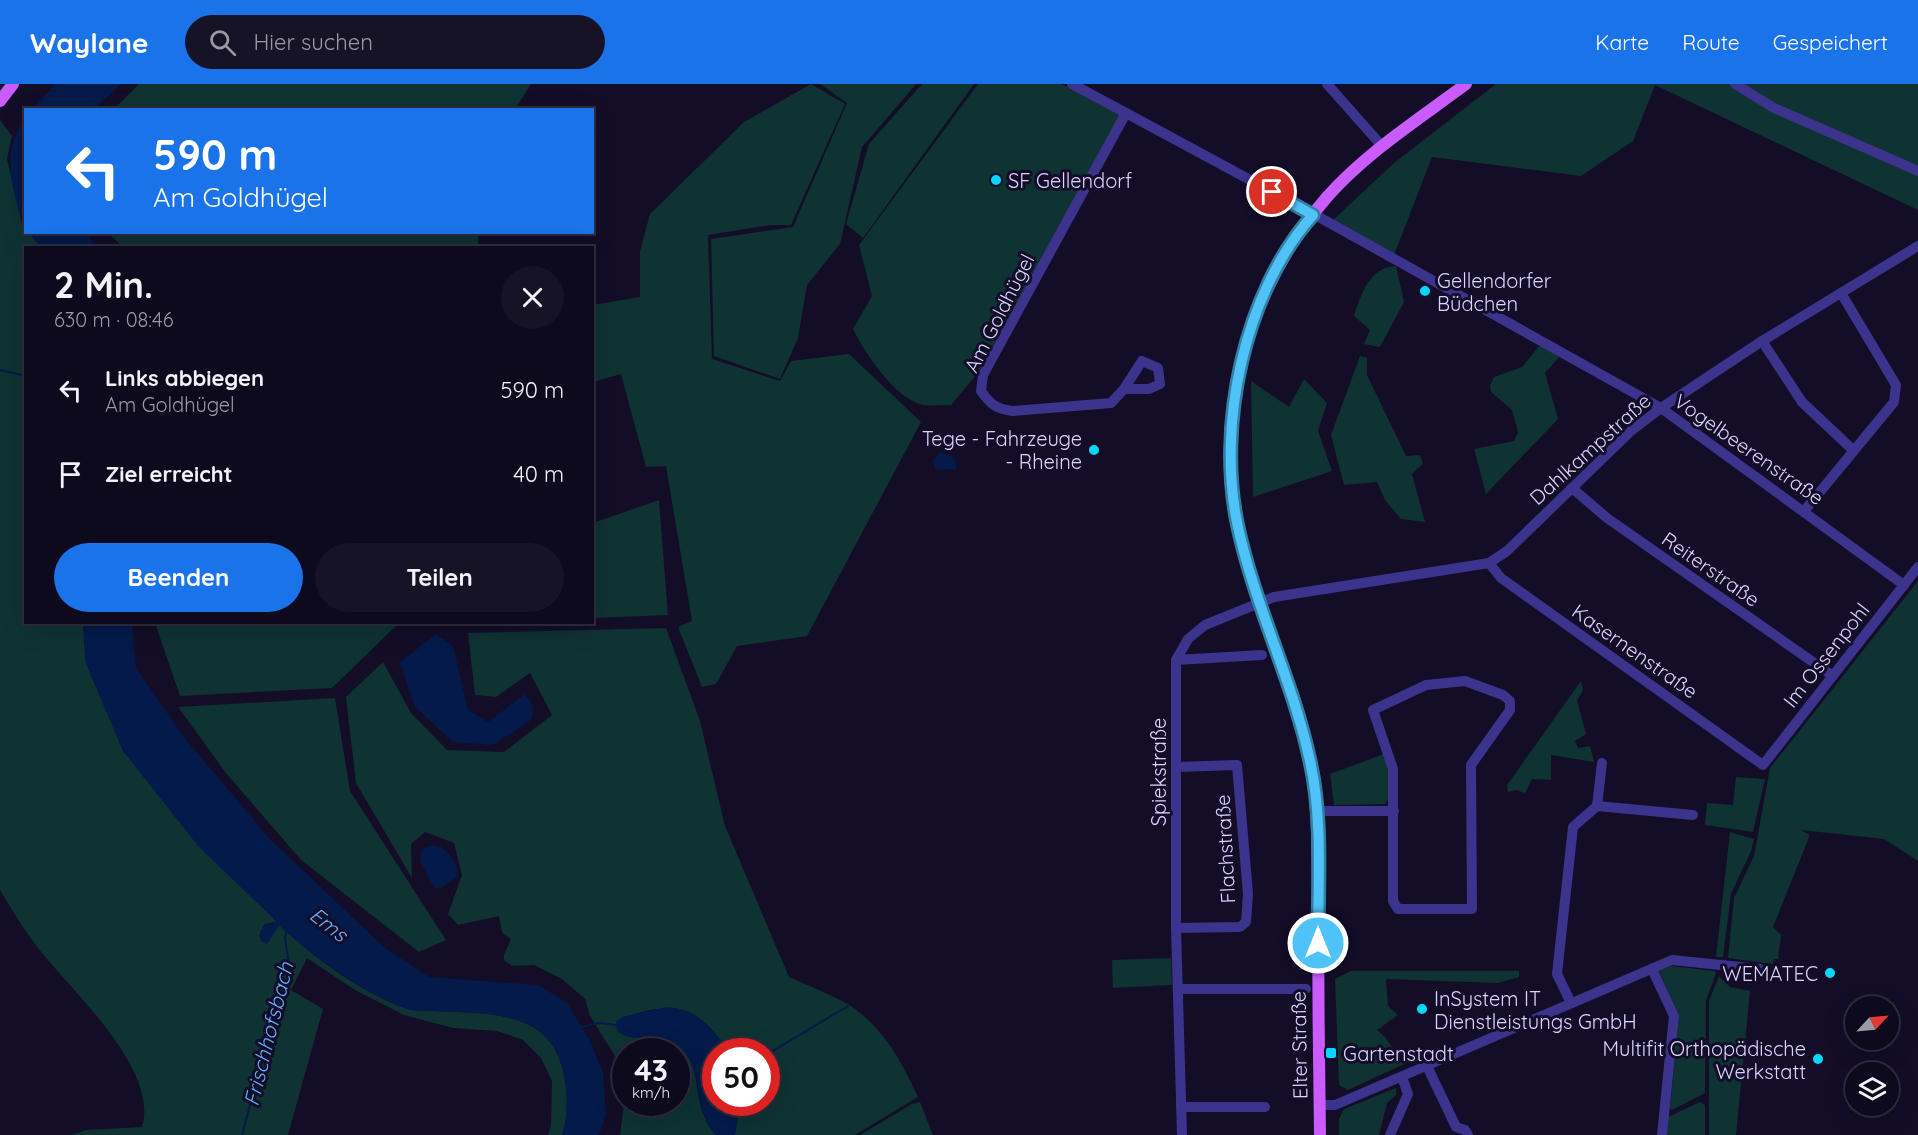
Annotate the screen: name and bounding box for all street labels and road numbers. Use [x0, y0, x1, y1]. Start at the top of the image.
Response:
street label: Am Goldhügel [958, 250, 1040, 376]
street label: Dahlkampstraße [1524, 388, 1656, 510]
street label: Vogelbeerenstraße [1669, 388, 1829, 510]
street label: Reiterstraße [1657, 526, 1765, 612]
street label: Kasernenstraße [1567, 598, 1703, 704]
street label: Im Ossenpohl [1777, 598, 1875, 712]
street label: Spiekstraße [1146, 718, 1171, 826]
street label: Flachstraße [1210, 794, 1240, 904]
street label: Elter Straße [1286, 991, 1312, 1099]

